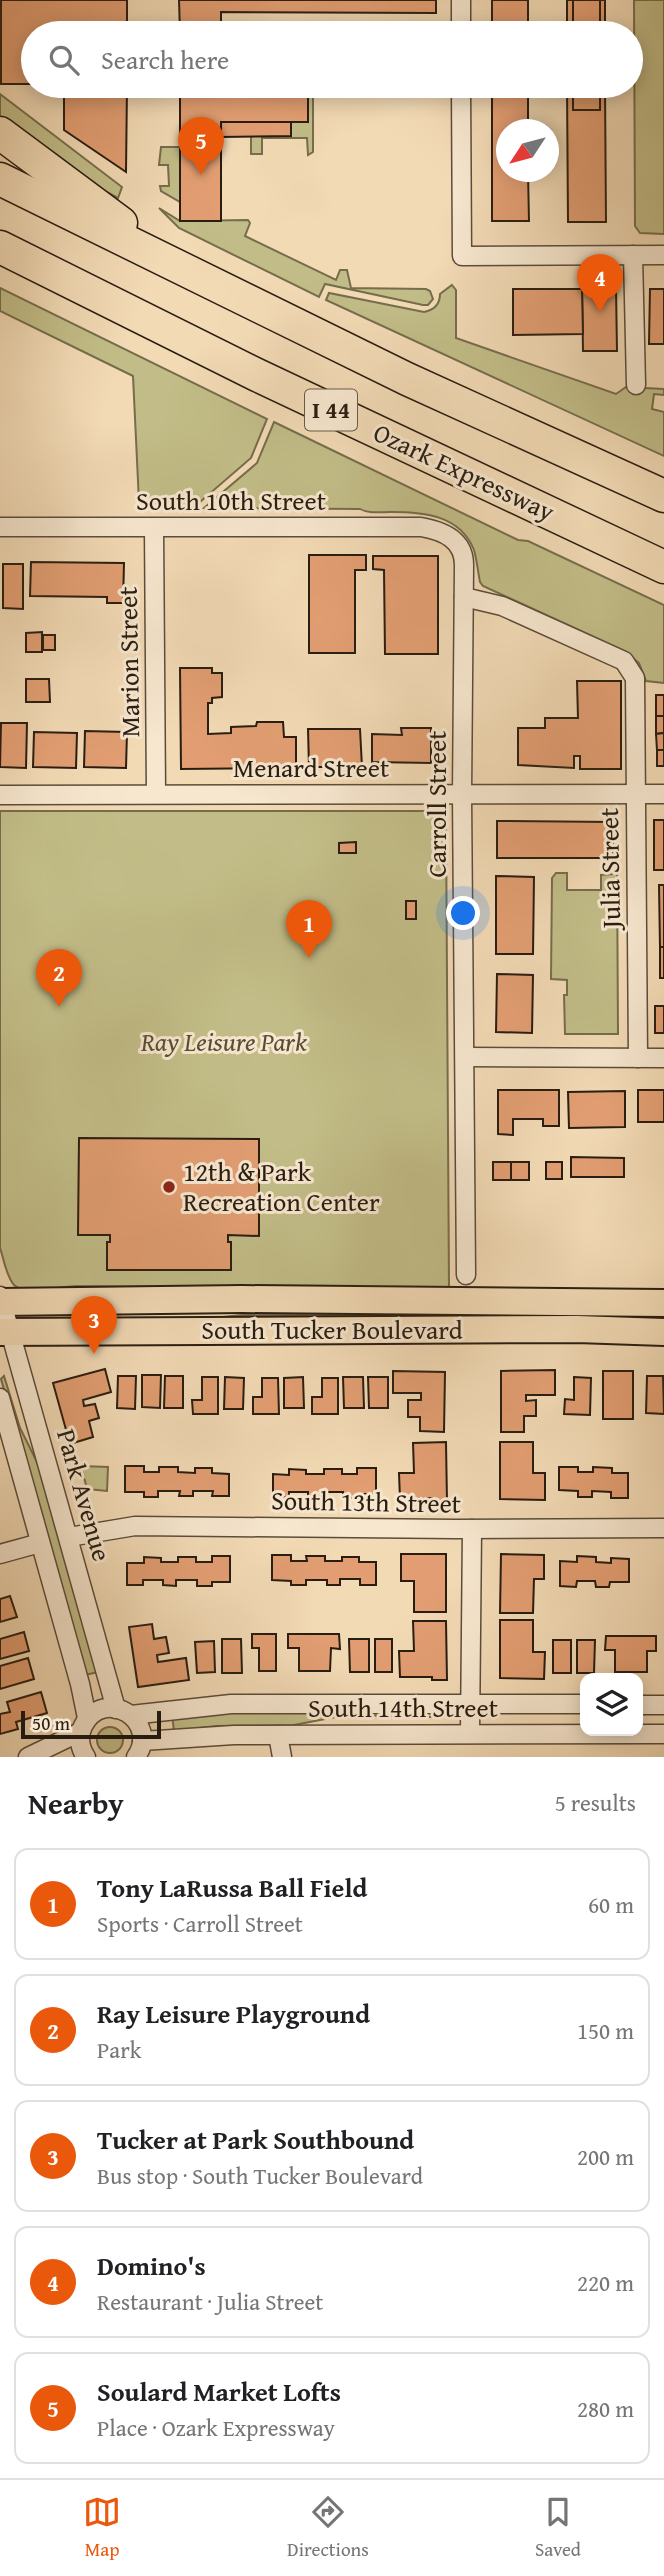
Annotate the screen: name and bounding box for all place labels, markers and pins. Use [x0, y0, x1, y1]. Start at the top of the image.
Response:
pin: 5 [178, 117, 224, 175]
pin: 4 [577, 254, 623, 312]
pin: 1 [286, 900, 332, 958]
pin: 2 [36, 949, 82, 1007]
place label: 12th & Park Recreation Center [183, 1152, 380, 1221]
marker: 12th & Park Recreation Center [161, 1179, 177, 1195]
pin: 3 [71, 1296, 117, 1354]

